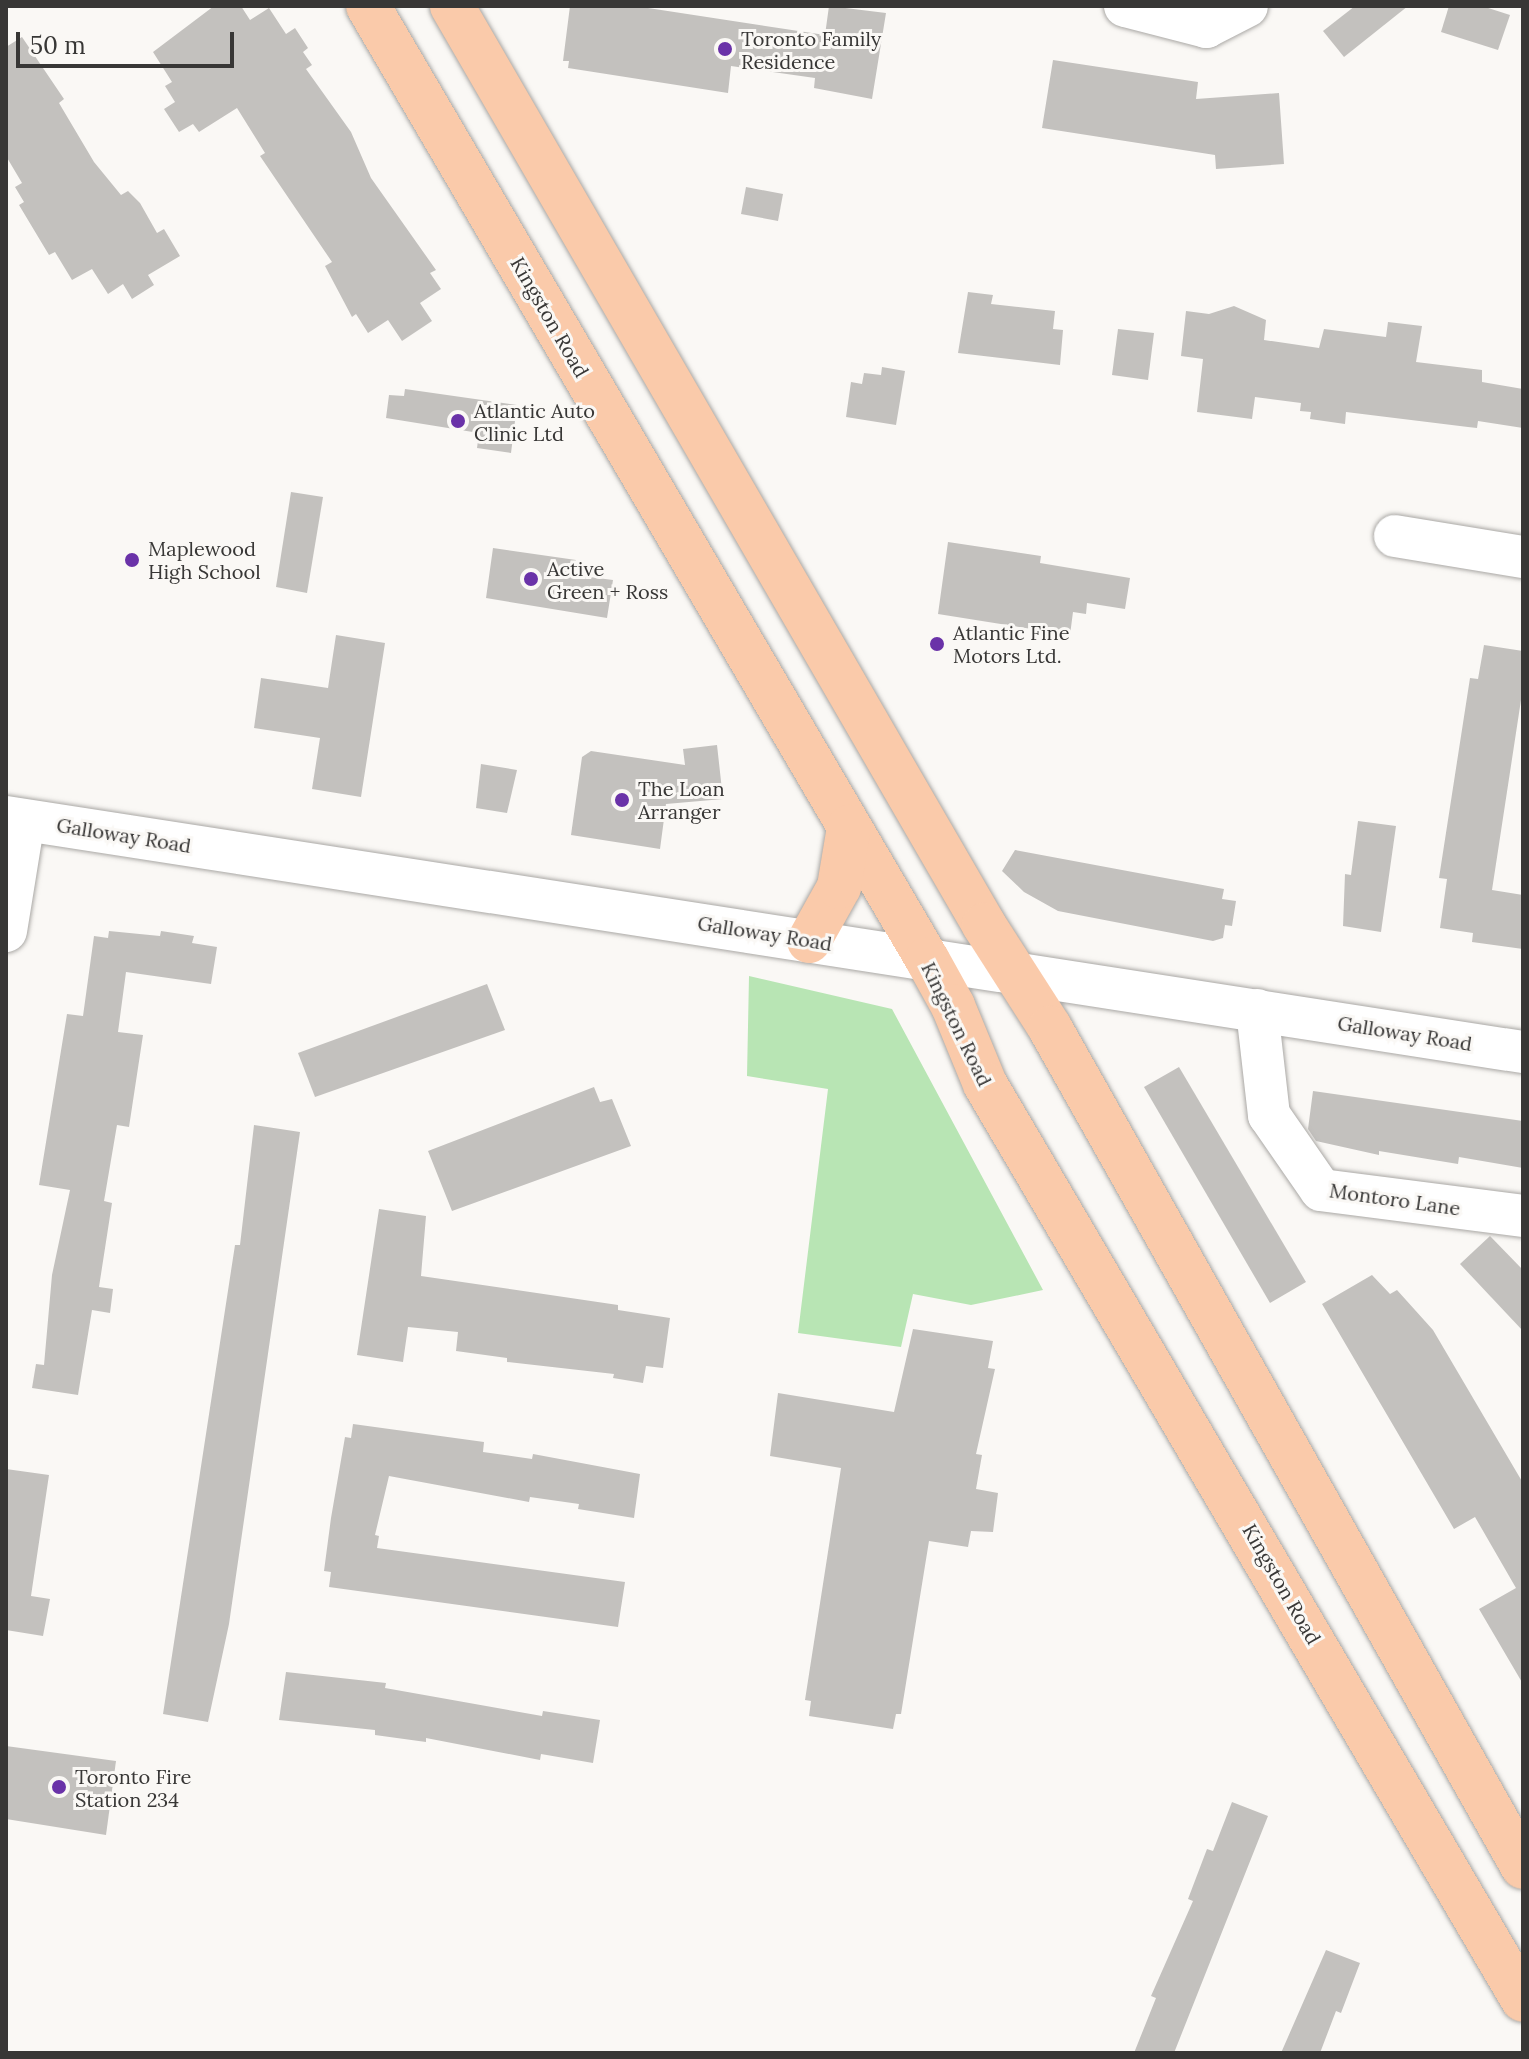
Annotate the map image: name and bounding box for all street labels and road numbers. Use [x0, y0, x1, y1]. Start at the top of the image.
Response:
street label: Kingston Road [506, 253, 594, 381]
street label: Galloway Road [55, 813, 193, 857]
street label: Galloway Road [696, 911, 834, 955]
street label: Kingston Road [917, 958, 997, 1090]
street label: Galloway Road [1336, 1011, 1474, 1055]
street label: Montoro Lane [1328, 1178, 1462, 1220]
street label: Kingston Road [1238, 1520, 1326, 1648]

